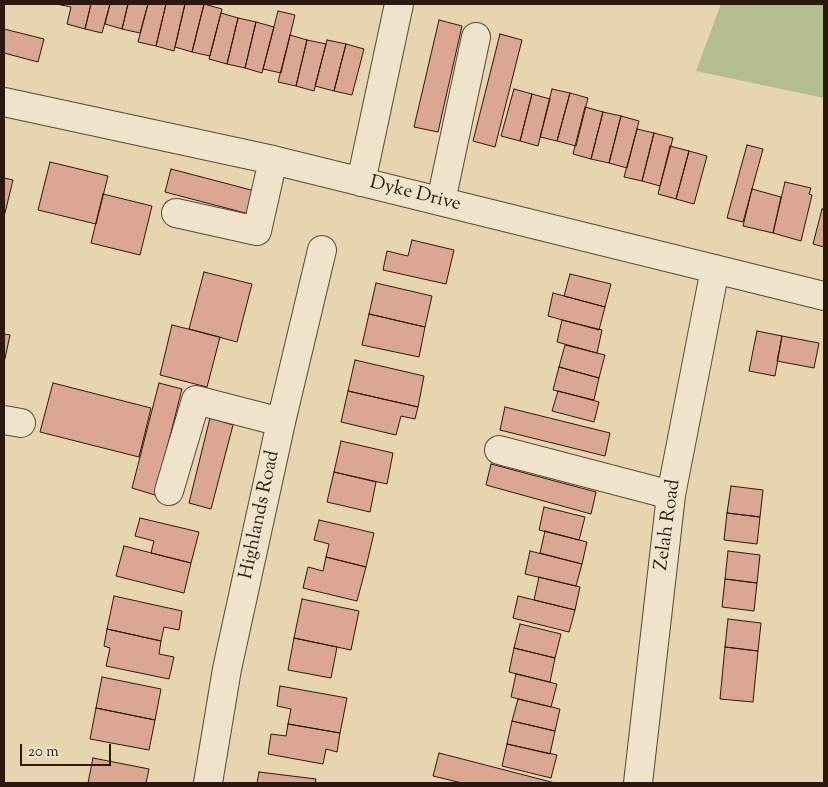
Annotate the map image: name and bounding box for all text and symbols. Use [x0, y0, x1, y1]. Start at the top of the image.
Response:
street label: Dyke Drive [367, 173, 463, 217]
street label: Highlands Road [236, 449, 286, 581]
street label: Zelah Road [651, 478, 687, 572]
scale bar [22, 734, 114, 766]
text: 20 m [28, 742, 59, 763]

